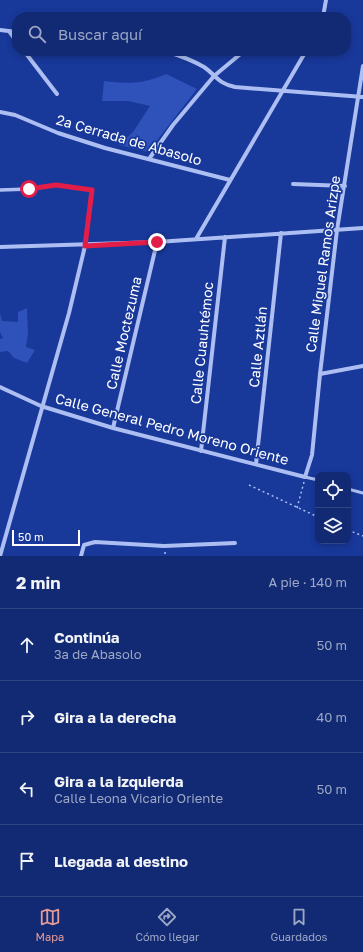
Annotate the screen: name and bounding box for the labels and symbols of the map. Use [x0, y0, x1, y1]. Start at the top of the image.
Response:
street label: 2a Cerrada de Abasolo [54, 111, 204, 168]
street label: Calle Miguel Ramos Arizpe [302, 174, 343, 353]
route start [20, 180, 38, 198]
route end [148, 233, 166, 251]
street label: Calle Moctezuma [102, 275, 145, 391]
street label: Calle Cuauhtémoc [187, 281, 216, 405]
street label: Calle Aztlán [245, 306, 270, 388]
street label: Calle General Pedro Moreno Oriente [54, 389, 291, 468]
scale bar [12, 528, 80, 547]

